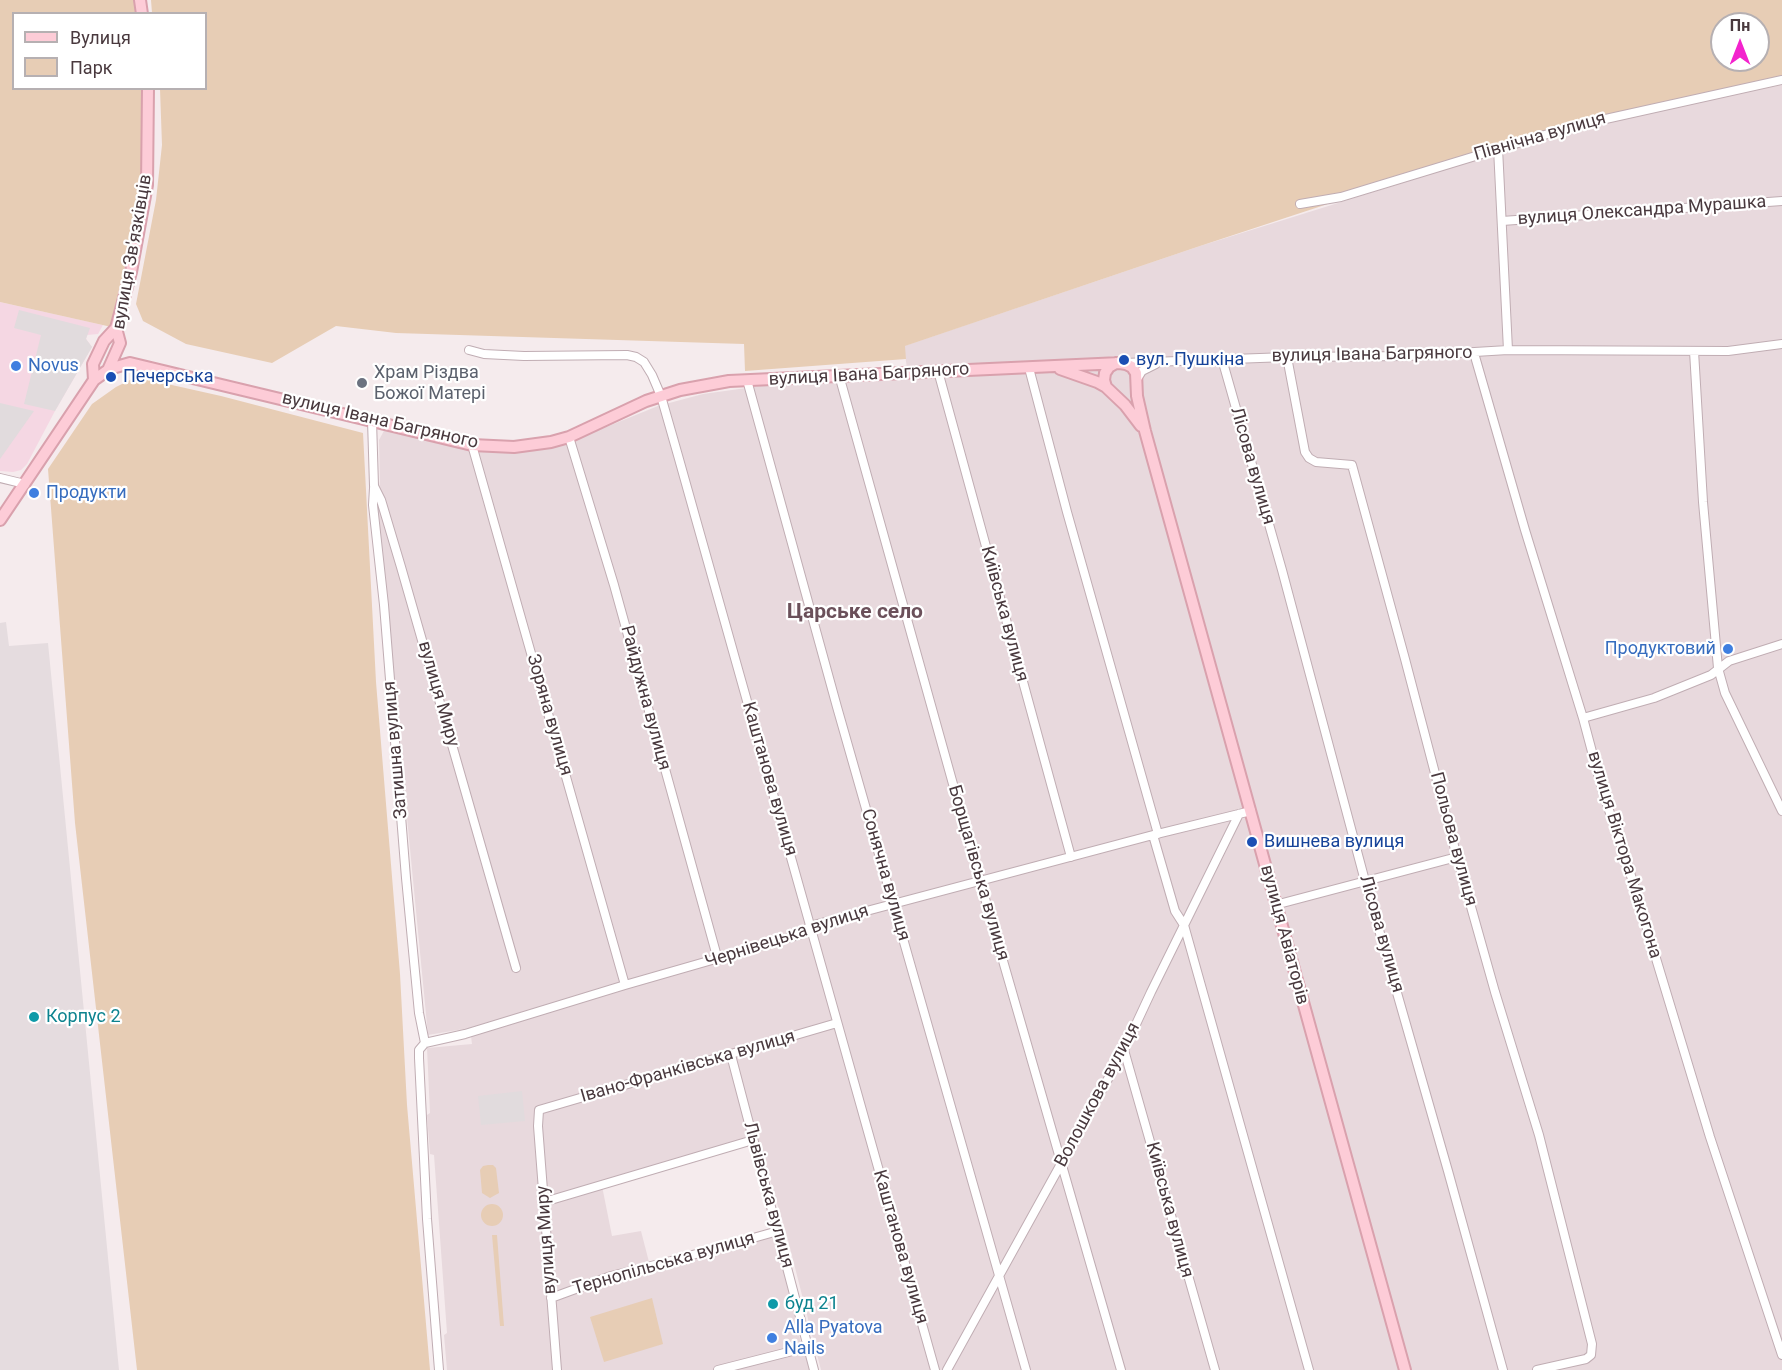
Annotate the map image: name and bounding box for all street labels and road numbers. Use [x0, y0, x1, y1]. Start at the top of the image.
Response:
street label: Північна вулиця [1471, 108, 1609, 166]
street label: вулиця Зв'язківців [109, 173, 157, 331]
street label: вулиця Олександра Мурашка [1517, 192, 1767, 230]
street label: вулиця Івана Багряного [1271, 342, 1473, 368]
street label: вулиця Івана Багряного [768, 359, 970, 391]
street label: вулиця Івана Багряного [280, 388, 480, 454]
street label: Лісова вулиця [1225, 405, 1279, 527]
street label: Київська вулиця [976, 544, 1032, 684]
street label: Райдужна вулиця [615, 623, 675, 773]
street label: вулиця Миру [413, 639, 463, 749]
street label: Зоряна вулиця [521, 652, 577, 778]
street label: Затишна вулиця [379, 680, 413, 820]
street label: Каштанова вулиця [737, 699, 801, 859]
street label: вулиця Віктора Макогона [1582, 749, 1666, 961]
street label: Польова вулиця [1425, 770, 1481, 908]
street label: Борщагівська вулиця [943, 783, 1013, 963]
street label: Сонячна вулиця [856, 806, 914, 944]
street label: вулиця Авіаторів [1255, 863, 1313, 1007]
street label: Лісова вулиця [1354, 873, 1408, 995]
street label: Чернівецька вулиця [702, 900, 872, 974]
street label: Волошкова вулиця [1051, 1019, 1145, 1171]
street label: Івано-Франківська вулиця [578, 1026, 798, 1108]
street label: Львівська вулиця [738, 1120, 798, 1270]
street label: Київська вулиця [1141, 1140, 1197, 1280]
street label: Каштанова вулиця [868, 1167, 932, 1327]
street label: вулиця Миру [532, 1185, 562, 1295]
street label: Тернопільська вулиця [571, 1228, 757, 1300]

